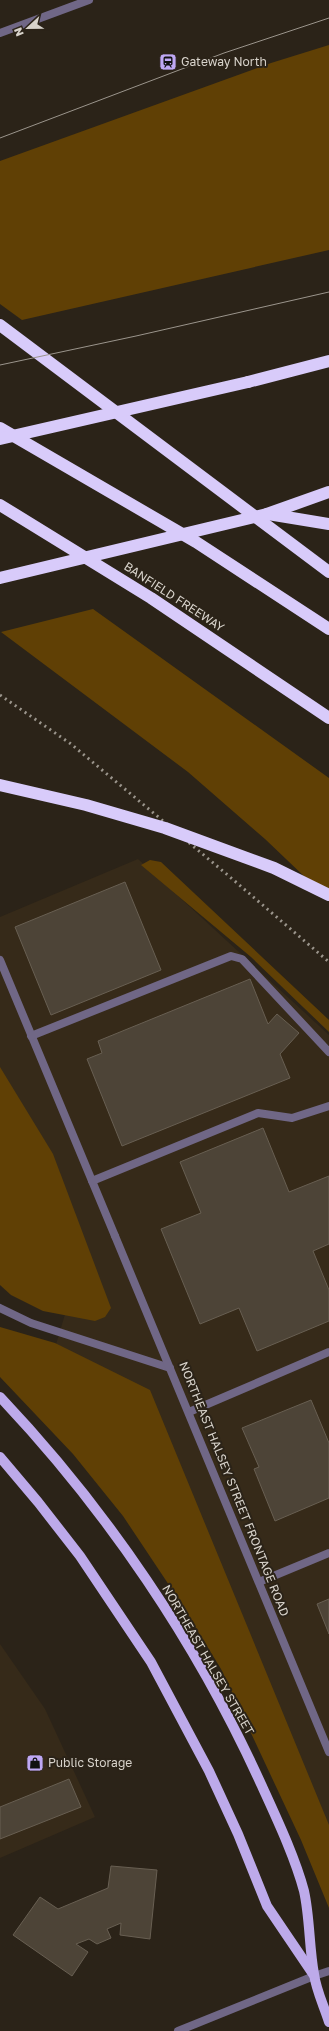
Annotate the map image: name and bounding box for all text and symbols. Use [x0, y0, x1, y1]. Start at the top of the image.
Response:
north arrow [8, 8, 48, 48]
text: N [11, 26, 26, 38]
station icon: Gateway North [158, 52, 178, 72]
place label: Gateway North [181, 54, 267, 69]
street label: BANFIELD FREEWAY [121, 559, 228, 635]
street label: NORTHEAST HALSEY STREET FRONTAGE ROAD [176, 1359, 293, 1618]
street label: NORTHEAST HALSEY STREET [159, 1582, 258, 1738]
shop icon: Public Storage [25, 1753, 45, 1773]
place label: Public Storage [48, 1755, 132, 1770]

